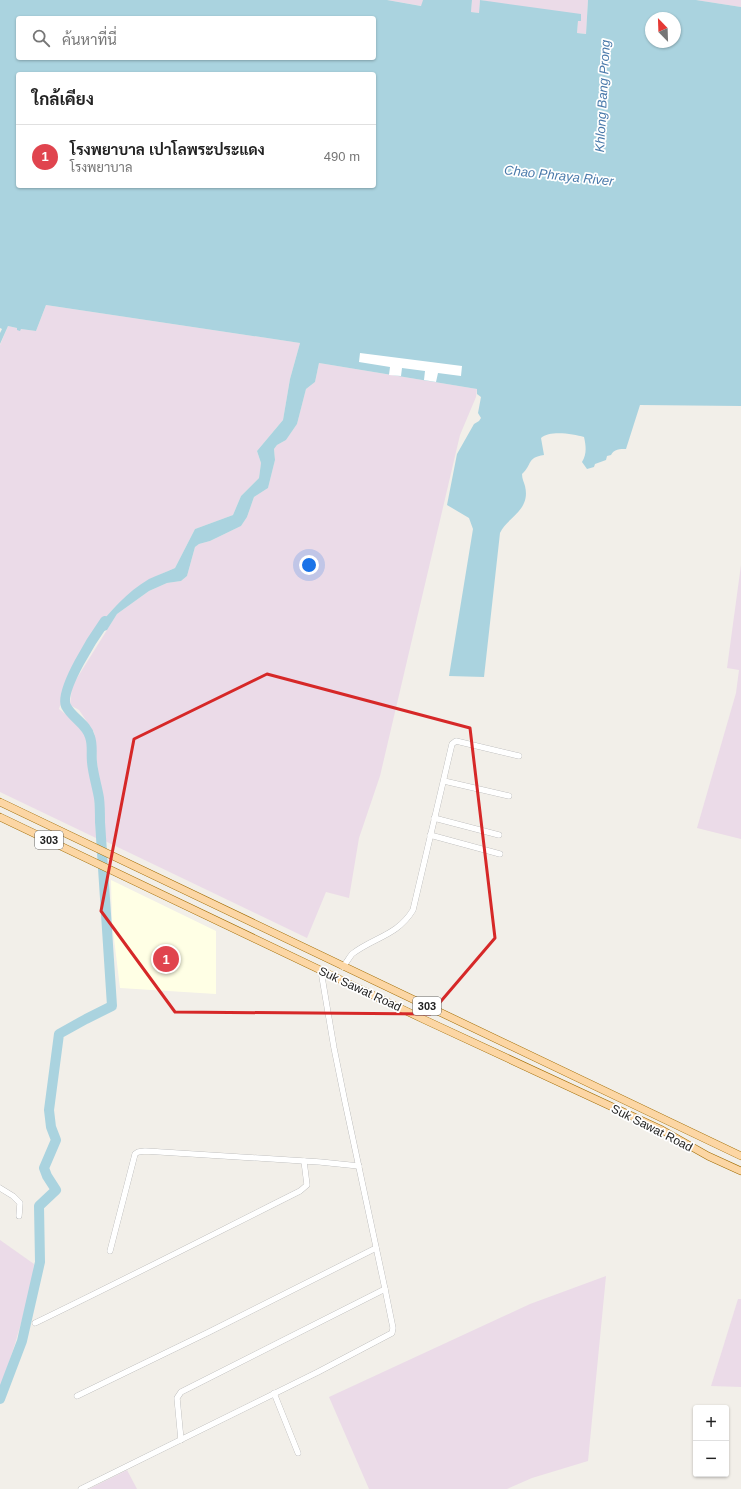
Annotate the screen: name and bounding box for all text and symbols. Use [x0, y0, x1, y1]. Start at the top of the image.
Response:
north arrow [645, 12, 681, 48]
search box [16, 16, 376, 60]
icon: search [30, 27, 52, 49]
text: ค้นหาที่นี่ [62, 31, 117, 48]
water label: Khlong Bang Prong [592, 39, 613, 153]
text: ใกล้เคียง [32, 90, 94, 109]
text: โรงพยาบาล เปาโลพระประแดง [70, 141, 265, 158]
text: 1 [41, 149, 49, 164]
text: 490 m [324, 149, 360, 164]
text: โรงพยาบาล [70, 160, 132, 175]
water label: Chao Phraya River [504, 162, 615, 189]
your location [299, 555, 319, 575]
road number: 303 [35, 831, 63, 849]
pin: 1 [153, 944, 179, 974]
street label: Suk Sawat Road [317, 964, 403, 1014]
road number: 303 [413, 997, 441, 1015]
street label: Suk Sawat Road [609, 1101, 695, 1155]
map controls [693, 1405, 729, 1477]
button: + [693, 1405, 729, 1441]
button: − [693, 1441, 729, 1477]

